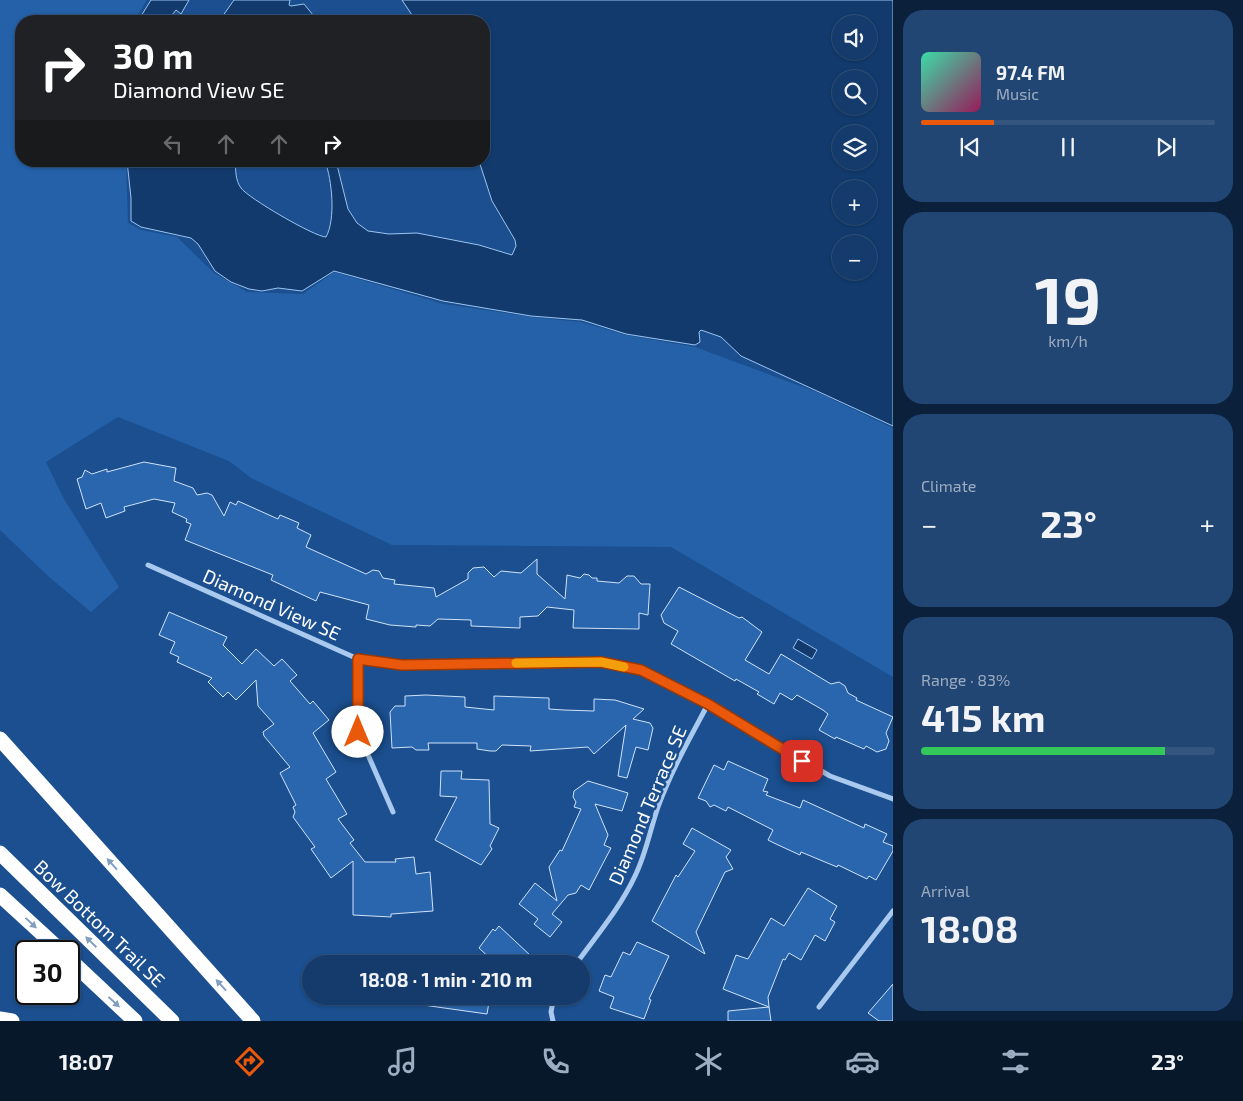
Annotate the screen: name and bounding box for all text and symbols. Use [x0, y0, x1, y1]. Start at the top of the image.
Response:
map controls [832, 15, 877, 280]
button: sound [832, 15, 877, 60]
text: 30 m [113, 34, 193, 76]
icon: right [30, 35, 95, 100]
text: 97.4 FM [996, 61, 1065, 84]
button: search [832, 70, 877, 115]
text: Diamond View SE [113, 76, 285, 102]
text: Music [996, 84, 1039, 103]
button: layers [832, 125, 877, 170]
icon: left [159, 130, 187, 158]
icon: ahead [212, 130, 240, 158]
icon: ahead [265, 130, 293, 158]
icon: right [318, 130, 346, 158]
icon: previous [956, 133, 984, 161]
icon: pause [1054, 133, 1082, 161]
icon: next [1152, 133, 1180, 161]
button: + [832, 180, 877, 225]
button: − [832, 235, 877, 280]
text: 19 [1035, 259, 1101, 337]
text: km/h [1048, 331, 1088, 350]
text: Climate [921, 476, 976, 495]
text: 23° [1040, 500, 1097, 546]
text: − [921, 507, 937, 541]
text: + [1200, 507, 1215, 541]
street label: Diamond View SE [200, 563, 344, 645]
text: Range · 83% [921, 670, 1010, 689]
text: 415 km [921, 694, 1046, 740]
position arrow [331, 705, 383, 757]
street label: Diamond Terrace SE [603, 722, 691, 888]
pin [781, 740, 823, 782]
icon: arrive [788, 747, 816, 775]
street label: Bow Bottom Trail SE [30, 855, 170, 991]
one-way arrow [106, 859, 118, 871]
text: Arrival [921, 881, 970, 900]
text: 18:08 [921, 905, 1019, 951]
one-way arrow [24, 917, 36, 929]
one-way arrow [85, 936, 97, 948]
speed limit sign: 30 [15, 940, 80, 1005]
text: 18:08 · 1 min · 210 m [360, 968, 532, 991]
one-way arrow [215, 979, 227, 991]
one-way arrow [108, 996, 120, 1008]
icon: directions [232, 1044, 267, 1079]
icon: music [385, 1044, 420, 1079]
icon: phone [538, 1044, 573, 1079]
icon: climate [691, 1044, 726, 1079]
icon: car [845, 1044, 880, 1079]
icon: filters [998, 1044, 1033, 1079]
text: 18:07 [59, 1048, 113, 1074]
text: 23° [1151, 1048, 1184, 1074]

